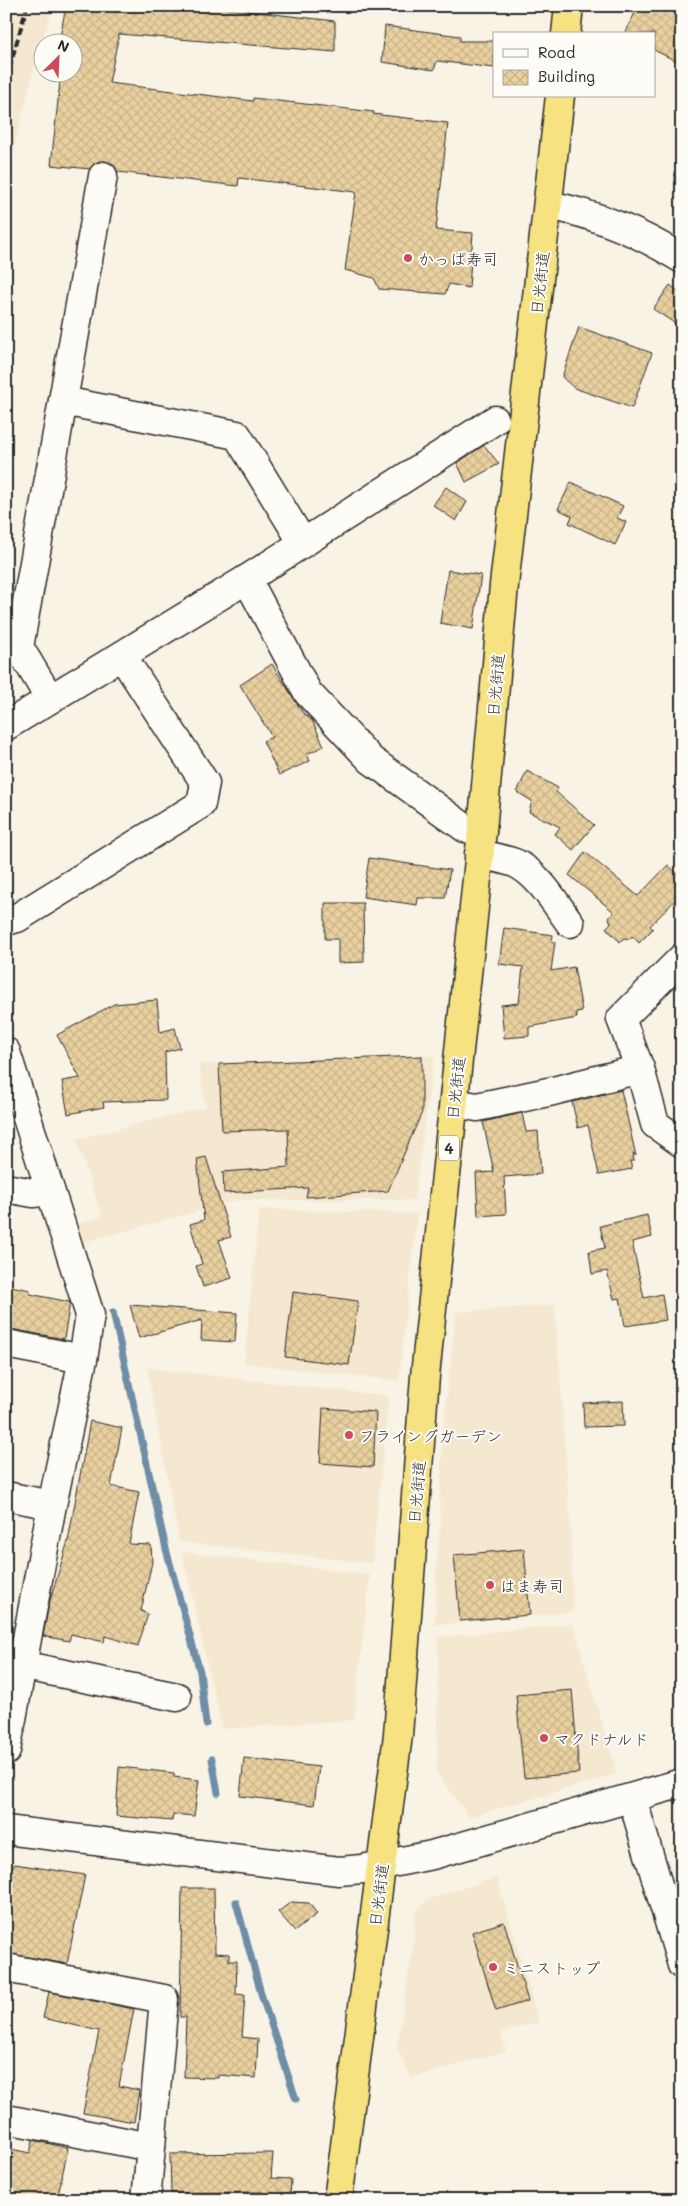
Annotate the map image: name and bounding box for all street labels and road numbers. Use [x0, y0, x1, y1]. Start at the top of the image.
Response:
street label: 日光街道 [525, 250, 553, 316]
street label: 日光街道 [482, 652, 508, 718]
street label: 日光街道 [441, 1055, 469, 1121]
road number: 4 [439, 1136, 459, 1160]
street label: 日光街道 [403, 1459, 429, 1525]
street label: 日光街道 [364, 1862, 392, 1928]

